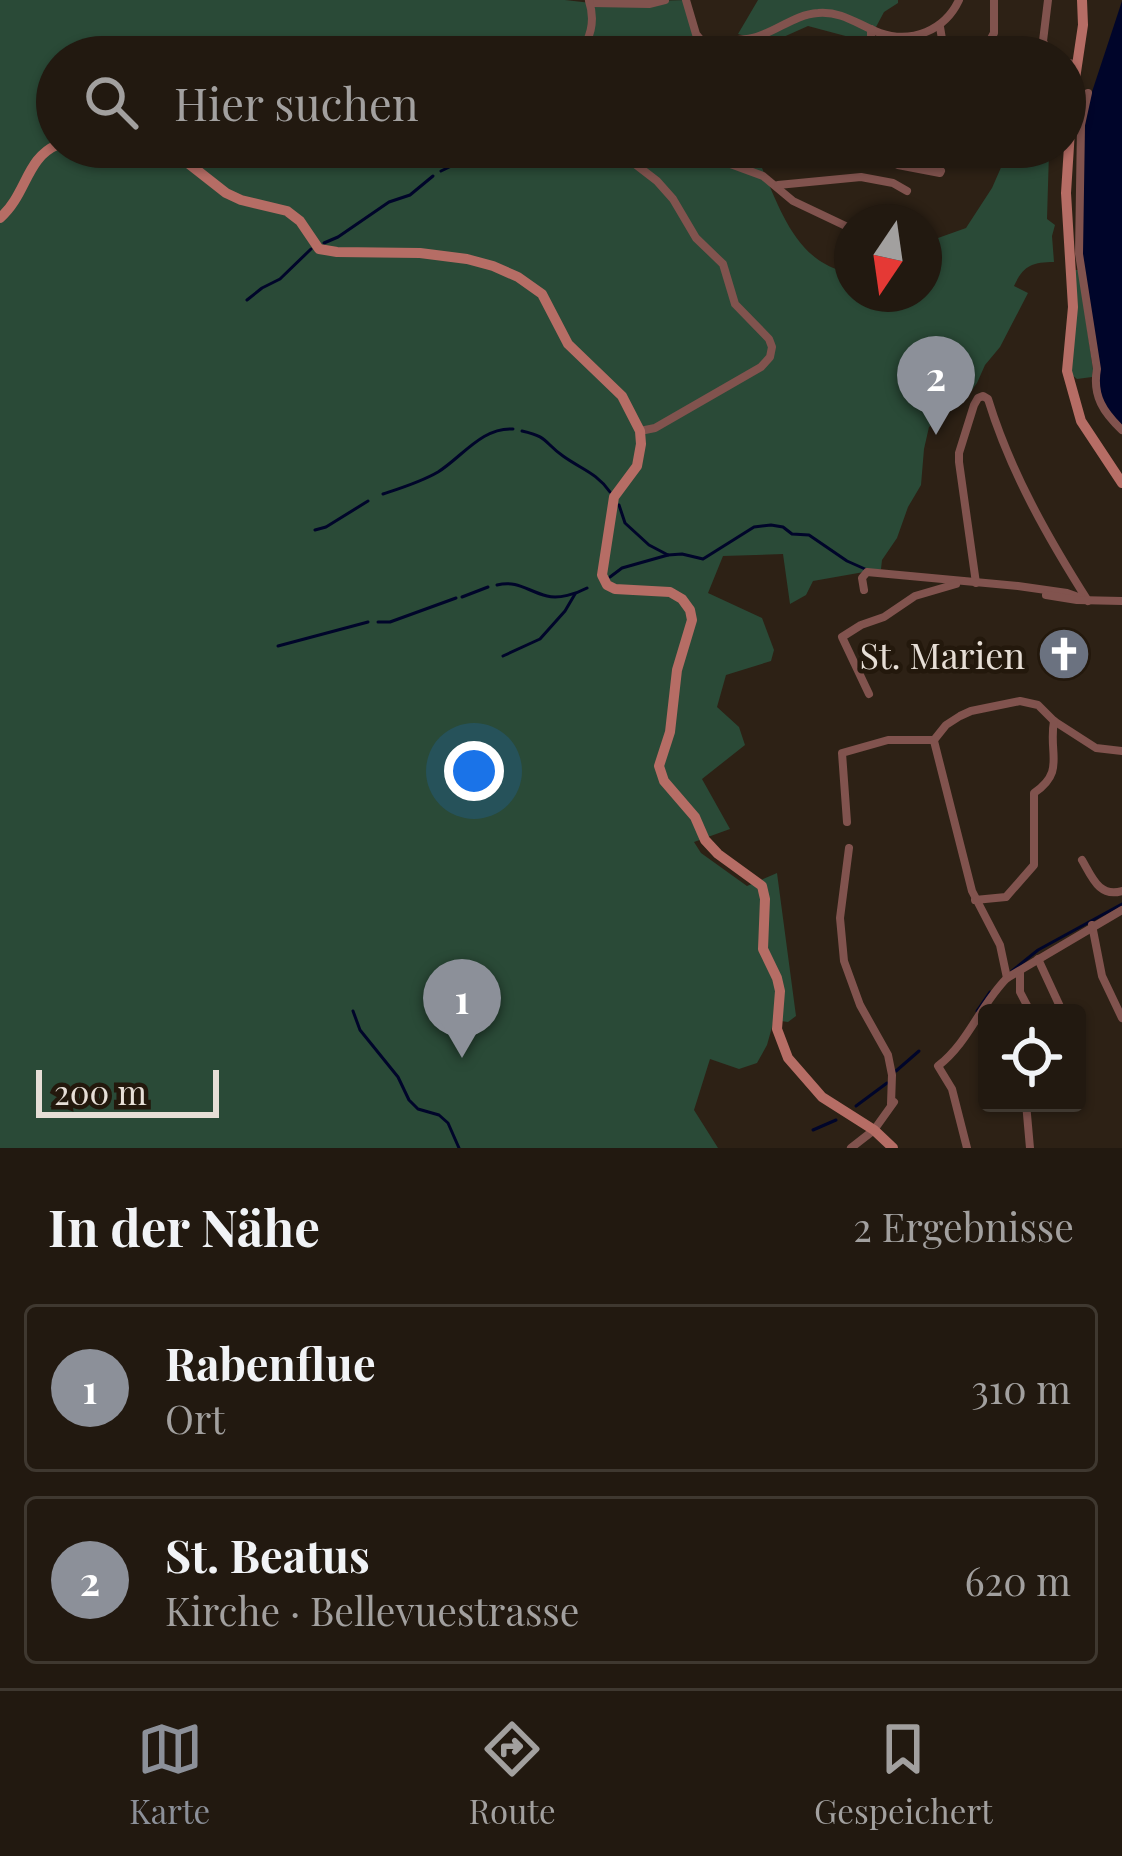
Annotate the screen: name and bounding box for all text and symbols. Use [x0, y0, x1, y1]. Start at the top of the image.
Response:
search box [36, 36, 1086, 168]
icon: search [78, 69, 144, 135]
text: Hier suchen [174, 72, 419, 132]
north arrow [834, 204, 942, 312]
pin: 2 [897, 336, 975, 435]
church icon: St. Marien [1036, 626, 1092, 682]
place label: St. Marien [859, 630, 1025, 678]
your location [444, 741, 504, 801]
pin: 1 [423, 959, 501, 1058]
map controls [978, 1004, 1086, 1112]
button: locate [978, 1004, 1086, 1112]
scale bar [36, 1064, 219, 1117]
text: 200 m [54, 1069, 147, 1113]
text: In der Nähe [48, 1192, 320, 1260]
text: 2 Ergebnisse [853, 1200, 1074, 1252]
text: Rabenflue [165, 1332, 376, 1392]
text: 1 [83, 1362, 97, 1414]
text: 310 m [971, 1362, 1071, 1414]
text: Ort [165, 1392, 225, 1444]
text: St. Beatus [165, 1524, 370, 1584]
text: 2 [80, 1554, 100, 1606]
text: 620 m [964, 1554, 1071, 1606]
text: Kirche · Bellevuestrasse [165, 1584, 580, 1636]
tab: Karte [129, 1716, 210, 1832]
tab: Route [469, 1716, 556, 1832]
tab: Gespeichert [814, 1716, 993, 1832]

